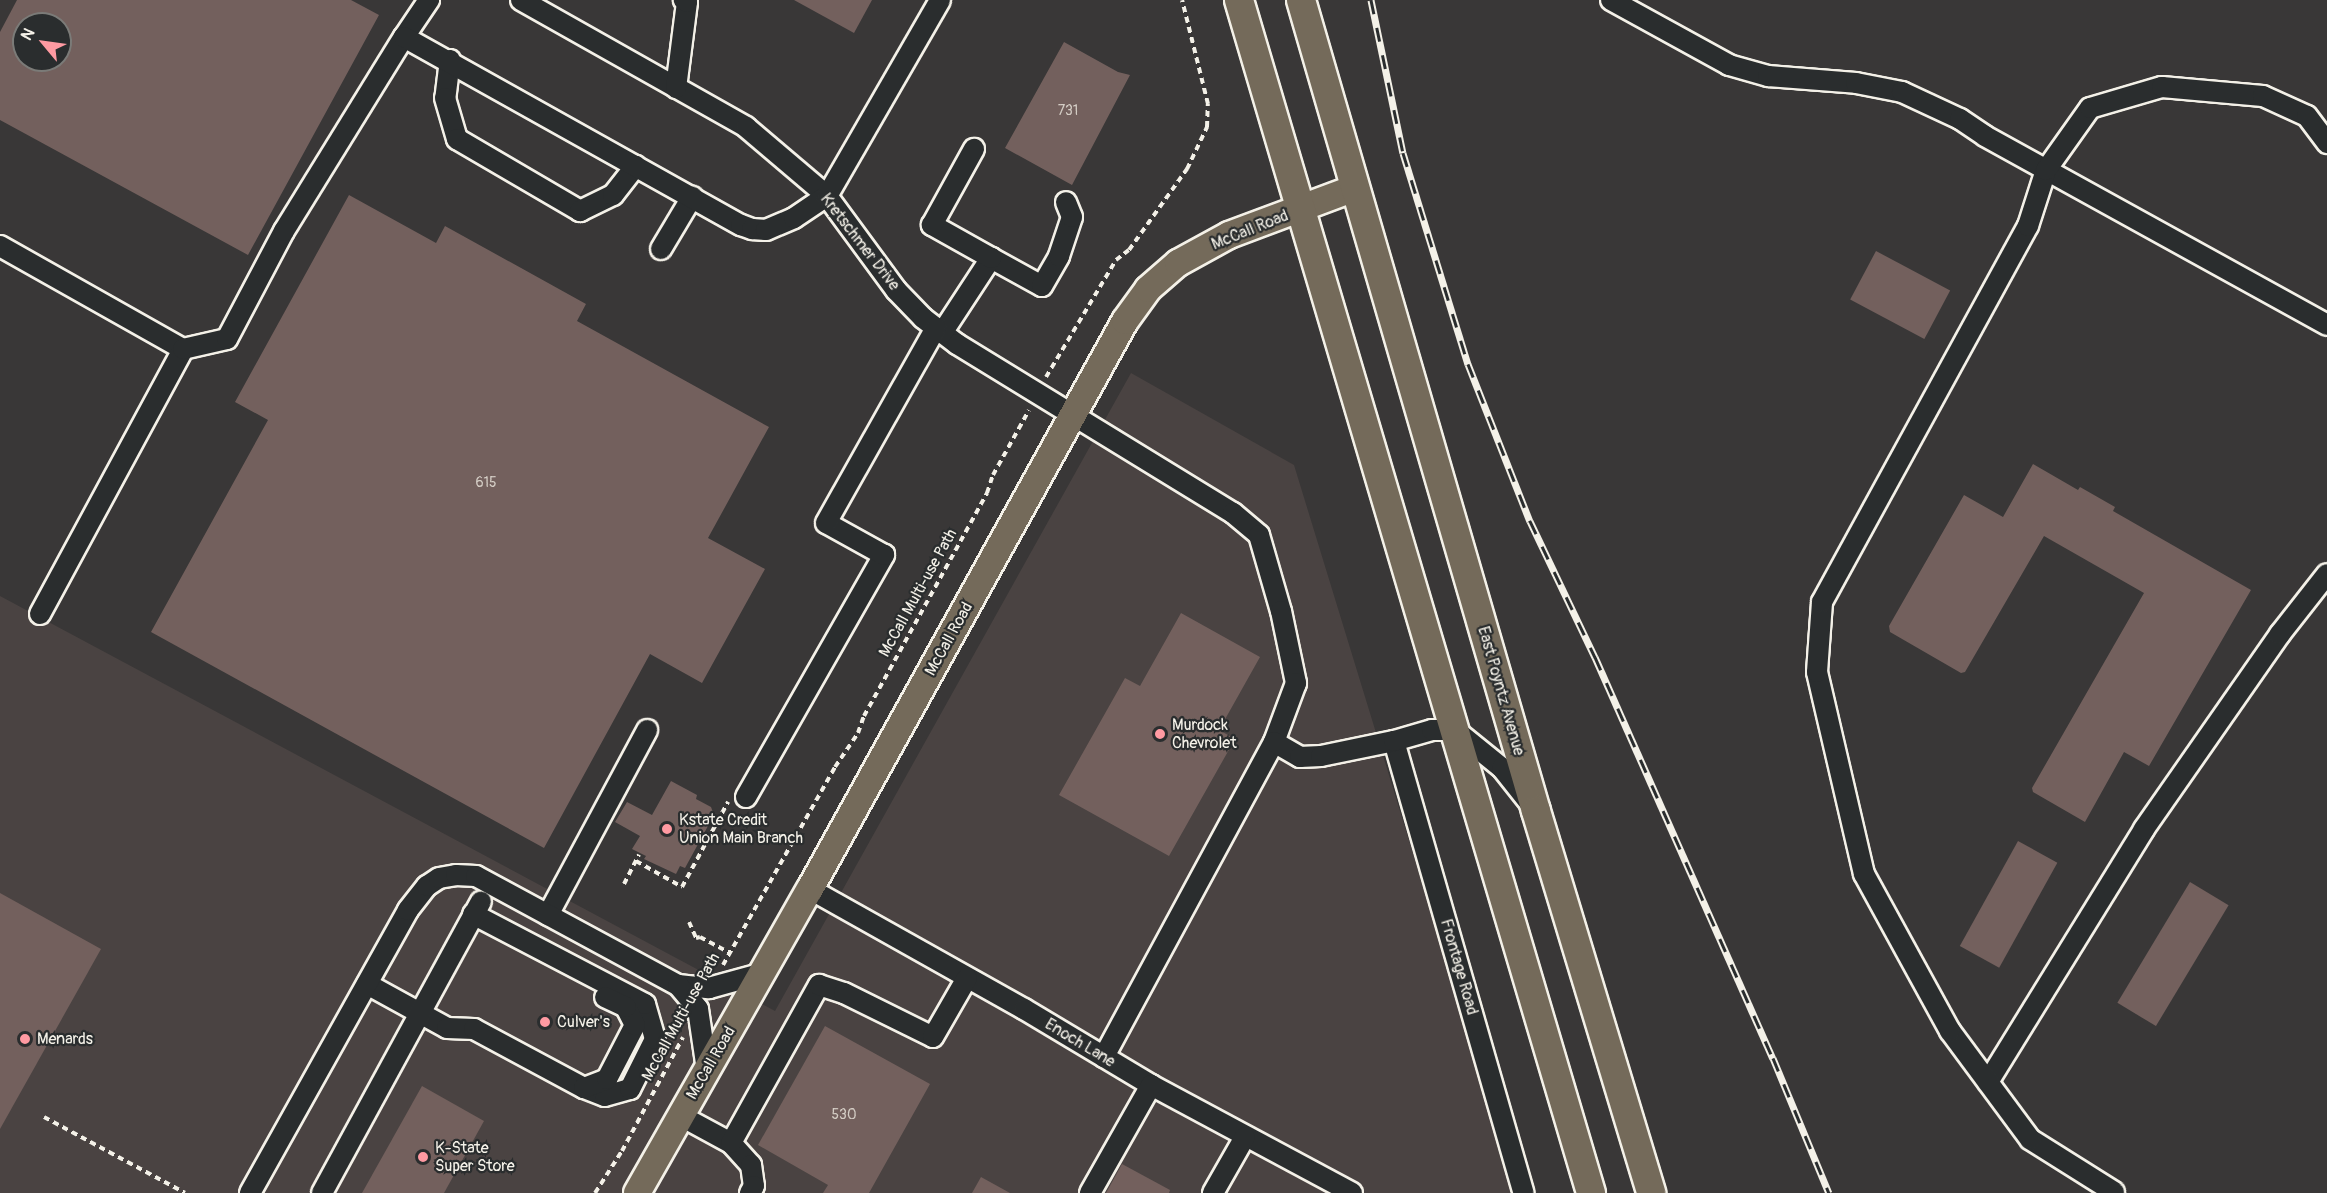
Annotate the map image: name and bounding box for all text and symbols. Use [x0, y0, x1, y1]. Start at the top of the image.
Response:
north arrow [12, 12, 72, 72]
text: N [17, 25, 39, 44]
house number: 731 [1058, 103, 1078, 119]
street label: Kretschmer Drive [816, 190, 904, 294]
street label: McCall Road [1209, 206, 1291, 254]
house number: 615 [475, 475, 497, 491]
street label: McCall Multi-use Path [875, 526, 961, 660]
street label: McCall Road [921, 599, 977, 679]
street label: East Poyntz Avenue [1473, 624, 1529, 758]
place label: Murdock Chevrolet [1172, 715, 1237, 753]
marker: Murdock Chevrolet [1153, 727, 1167, 741]
place label: Kstate Credit Union Main Branch [679, 810, 803, 848]
marker: Kstate Credit Union Main Branch [660, 822, 674, 836]
street label: Frontage Road [1436, 917, 1482, 1017]
street label: McCall Multi-use Path [638, 950, 724, 1084]
place label: Culver's [557, 1012, 610, 1032]
marker: Culver's [538, 1015, 552, 1029]
street label: Enoch Lane [1041, 1015, 1119, 1071]
street label: McCall Road [682, 1023, 740, 1103]
place label: Menards [37, 1029, 93, 1049]
marker: Menards [18, 1032, 32, 1046]
house number: 530 [832, 1107, 856, 1123]
place label: K-State Super Store [435, 1138, 515, 1176]
marker: K-State Super Store [416, 1150, 430, 1164]

